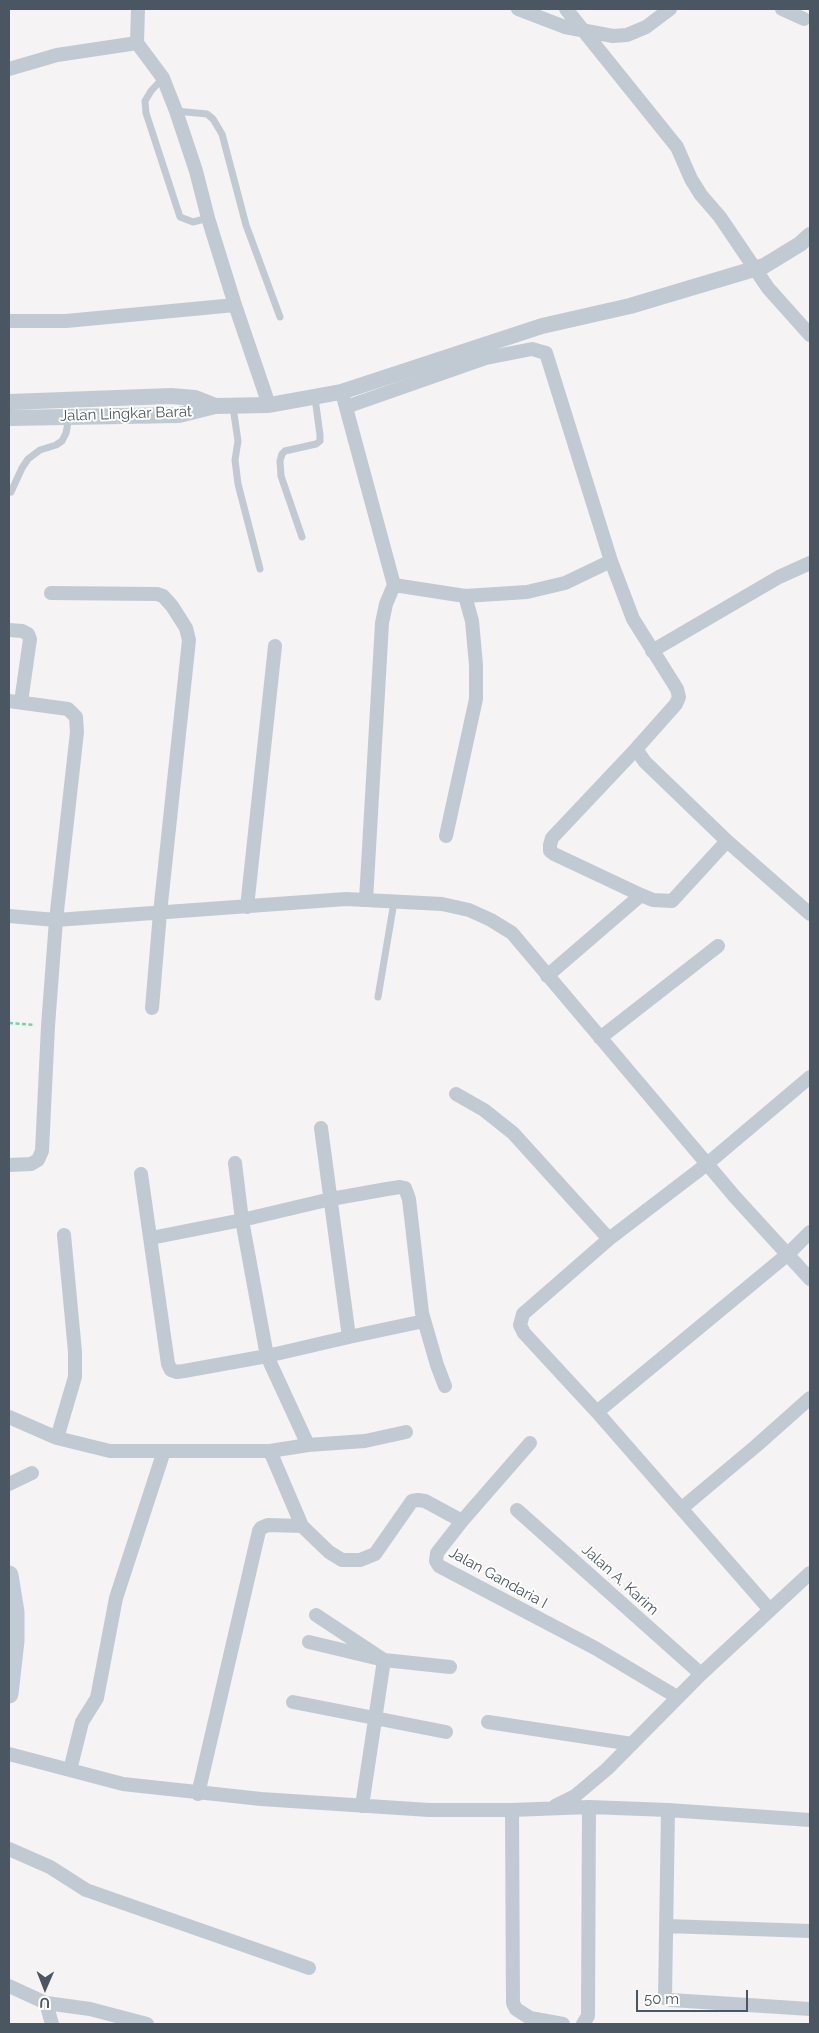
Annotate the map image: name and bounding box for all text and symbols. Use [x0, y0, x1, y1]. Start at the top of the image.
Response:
street label: Jalan Lingkar Barat [60, 403, 192, 425]
street label: Jalan A. Karim [578, 1541, 662, 1619]
street label: Jalan Gandaria I [446, 1544, 550, 1612]
north arrow [20, 1963, 70, 2013]
scale bar [639, 1980, 752, 2012]
text: 50 m [644, 1990, 679, 2008]
text: U [39, 1995, 50, 2011]

